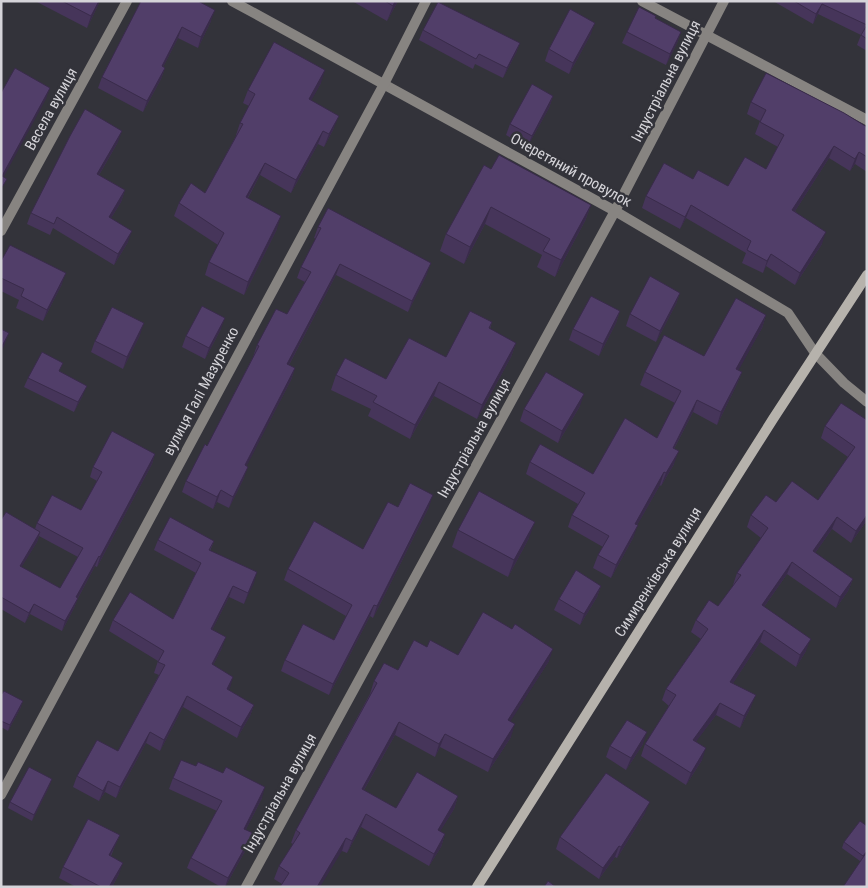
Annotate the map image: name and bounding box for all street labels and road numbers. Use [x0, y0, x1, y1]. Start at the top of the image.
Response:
street label: Індустріальна вулиця [628, 17, 704, 145]
street label: Весела вулиця [21, 65, 81, 153]
street label: Очеретяний провулок [507, 129, 635, 211]
street label: вулиця Галі Мазуренко [159, 324, 243, 458]
street label: Індустріальна вулиця [434, 375, 514, 501]
street label: Симиренківська вулиця [611, 504, 705, 640]
street label: Індустріальна вулиця [240, 730, 320, 856]

